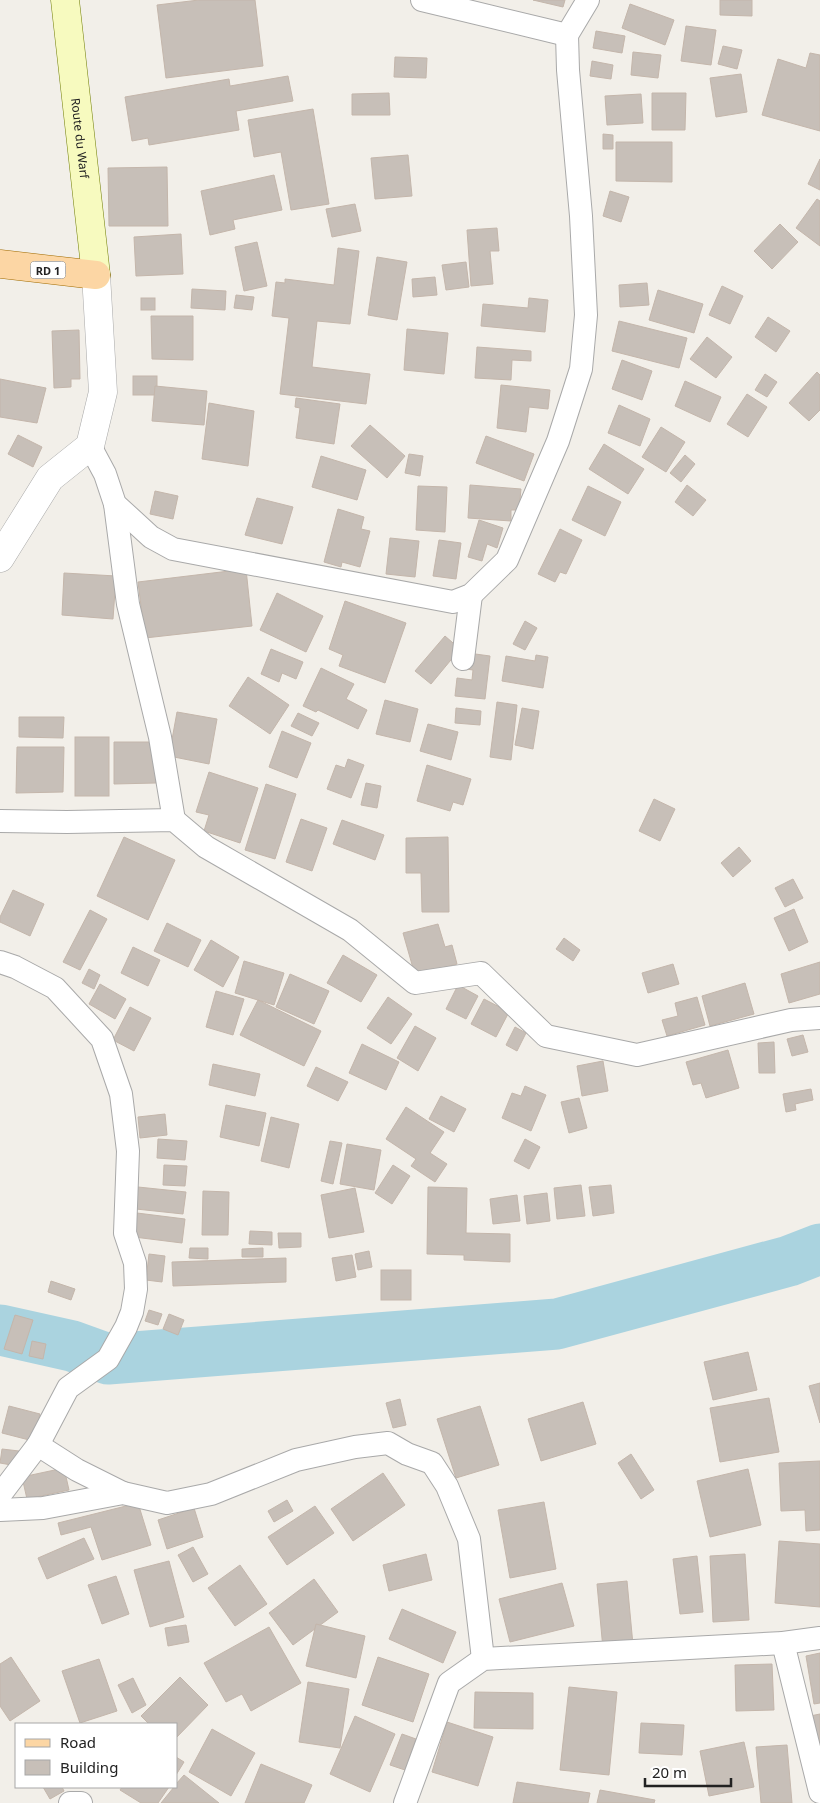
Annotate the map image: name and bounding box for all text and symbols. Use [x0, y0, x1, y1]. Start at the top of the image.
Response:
street label: Route du Warf [68, 97, 94, 180]
road number: RD 1 [30, 262, 66, 278]
legend [15, 1723, 178, 1788]
text: Road [60, 1732, 96, 1752]
scale bar [645, 1756, 731, 1788]
text: Building [60, 1757, 118, 1777]
text: 20 m [652, 1762, 687, 1782]

